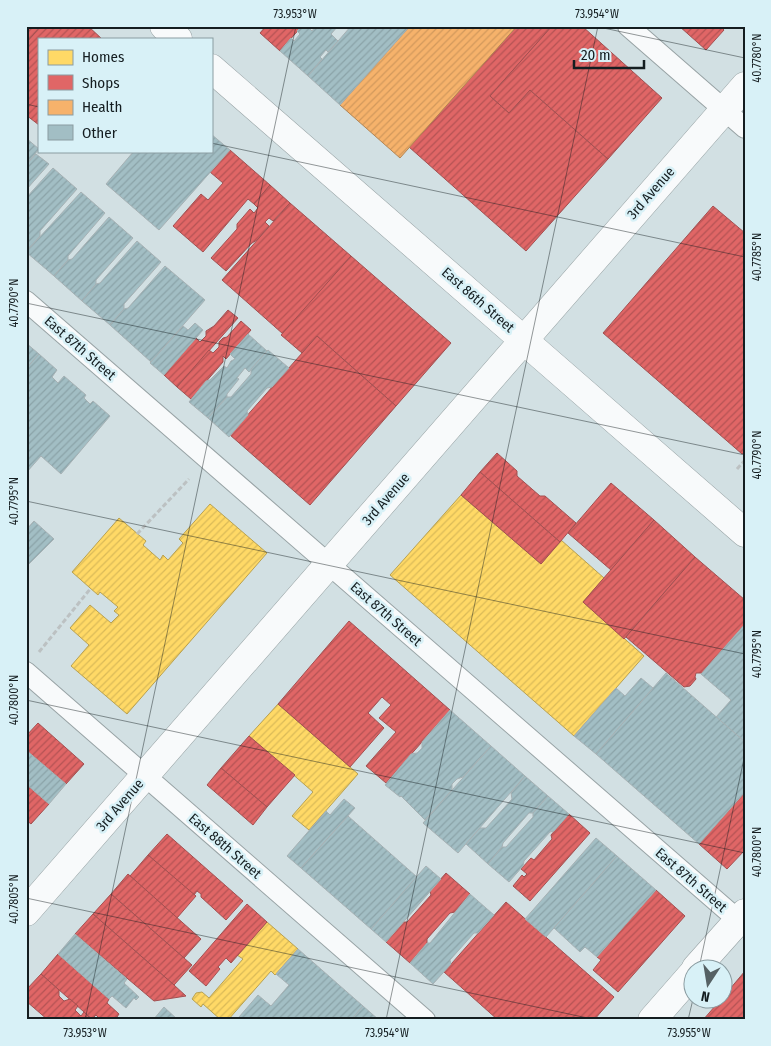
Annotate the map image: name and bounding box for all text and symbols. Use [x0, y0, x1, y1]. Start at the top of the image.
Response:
text: 73.953°W [273, 7, 317, 21]
text: 73.954°W [575, 7, 619, 21]
text: 40.7780°N [750, 33, 764, 83]
legend [38, 38, 212, 152]
scale bar [574, 38, 644, 70]
text: 20 m [581, 46, 611, 64]
text: Homes [82, 48, 124, 66]
text: Shops [82, 74, 120, 92]
text: Health [82, 98, 122, 116]
text: Other [82, 124, 118, 142]
street label: 3rd Avenue [624, 163, 678, 223]
text: 40.7785°N [750, 233, 764, 281]
street label: East 86th Street [438, 264, 518, 336]
text: 40.7790°N [7, 278, 21, 328]
street label: East 87th Street [41, 312, 120, 384]
text: 40.7790°N [750, 430, 764, 480]
street label: 3rd Avenue [359, 469, 413, 529]
text: 40.7795°N [7, 477, 21, 525]
street label: East 87th Street [347, 578, 426, 650]
text: 40.7795°N [750, 630, 764, 678]
text: 40.7800°N [7, 675, 21, 725]
street label: 3rd Avenue [93, 775, 147, 835]
street label: East 88th Street [185, 810, 265, 882]
text: 40.7800°N [750, 827, 764, 877]
street label: East 87th Street [652, 844, 731, 916]
text: 40.7805°N [7, 874, 21, 924]
north arrow [684, 958, 734, 1008]
text: N [700, 987, 711, 1005]
text: 73.953°W [63, 1026, 107, 1040]
text: 73.954°W [365, 1026, 409, 1040]
text: 73.955°W [667, 1026, 711, 1040]

